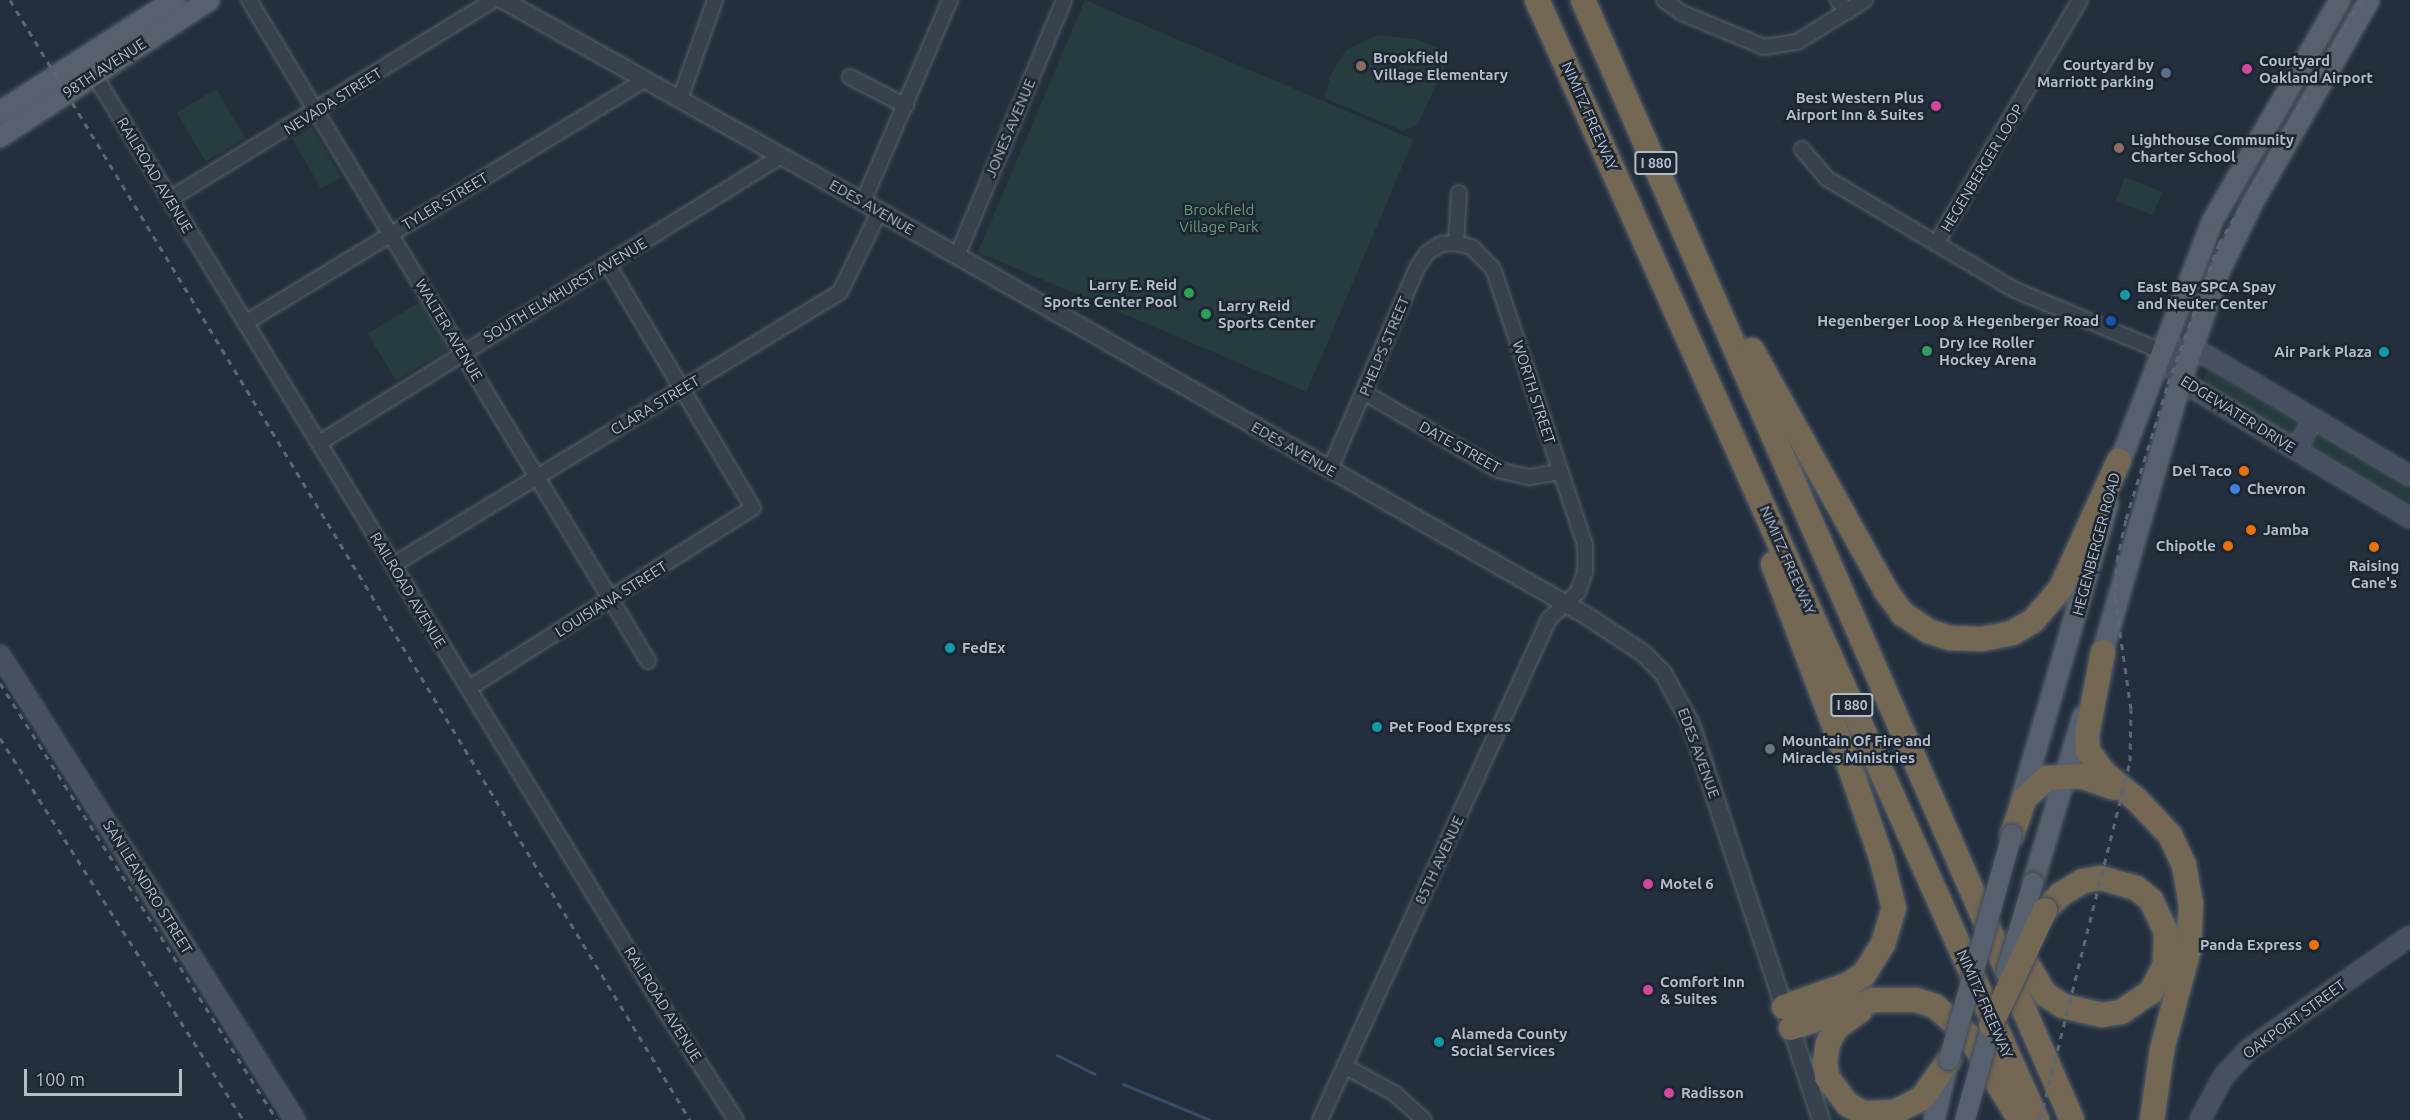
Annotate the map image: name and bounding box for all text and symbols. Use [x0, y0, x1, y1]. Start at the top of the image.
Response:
street label: 98TH AVENUE [59, 34, 149, 102]
place label: Brookfield Village Elementary [1373, 48, 1508, 83]
place label: Courtyard Oakland Airport [2259, 51, 2373, 86]
place label: Courtyard by Marriott parking [2037, 55, 2154, 90]
marker: Brookfield Village Elementary [1354, 59, 1368, 73]
street label: NIMITZ FREEWAY [1558, 59, 1622, 173]
marker: Courtyard Oakland Airport [2240, 62, 2254, 76]
street label: NEVADA STREET [281, 64, 385, 138]
marker: Courtyard by Marriott parking [2159, 66, 2173, 80]
street label: JONES AVENUE [981, 76, 1039, 180]
place label: Best Western Plus Airport Inn & Suites [1786, 88, 1924, 123]
marker: Best Western Plus Airport Inn & Suites [1929, 99, 1943, 113]
street label: HEGENBERGER LOOP [1937, 101, 2027, 235]
street label: RAILROAD AVENUE [113, 114, 197, 236]
place label: Lighthouse Community Charter School [2131, 130, 2294, 165]
marker: Lighthouse Community Charter School [2112, 141, 2126, 155]
road number: I 880 [1634, 152, 1678, 174]
street label: TYLER STREET [399, 168, 491, 234]
street label: EDES AVENUE [826, 175, 918, 239]
park label: Brookfield Village Park [1179, 200, 1259, 235]
street label: SOUTH ELMHURST AVENUE [480, 234, 650, 346]
place label: Larry E. Reid Sports Center Pool [1044, 275, 1177, 310]
street label: WALTER AVENUE [412, 276, 486, 384]
place label: East Bay SPCA Spay and Neuter Center [2137, 277, 2276, 312]
marker: Larry E. Reid Sports Center Pool [1182, 286, 1196, 300]
marker: East Bay SPCA Spay and Neuter Center [2118, 288, 2132, 302]
street label: PHELPS STREET [1355, 293, 1413, 399]
place label: Larry Reid Sports Center [1218, 296, 1316, 331]
marker: Larry Reid Sports Center [1199, 307, 1213, 321]
place label: Hegenberger Loop & Hegenberger Road [1817, 312, 2099, 330]
marker: Hegenberger Loop & Hegenberger Road [2104, 314, 2118, 328]
place label: Dry Ice Roller Hockey Arena [1939, 333, 2037, 368]
street label: WORTH STREET [1509, 338, 1559, 446]
place label: Air Park Plaza [2274, 343, 2372, 361]
marker: Dry Ice Roller Hockey Arena [1920, 344, 1934, 358]
marker: Air Park Plaza [2377, 345, 2391, 359]
street label: CLARA STREET [607, 371, 703, 439]
street label: EDGEWATER DRIVE [2178, 372, 2298, 456]
street label: EDES AVENUE [1248, 417, 1340, 481]
street label: DATE STREET [1416, 417, 1504, 477]
place label: Del Taco [2172, 462, 2232, 480]
marker: Del Taco [2237, 464, 2251, 478]
street label: HEGENBERGER ROAD [2068, 471, 2124, 617]
place label: Chevron [2247, 480, 2306, 498]
marker: Chevron [2228, 482, 2242, 496]
street label: NIMITZ FREEWAY [1756, 503, 1820, 617]
place label: Jamba [2263, 521, 2309, 539]
marker: Jamba [2244, 523, 2258, 537]
street label: RAILROAD AVENUE [366, 529, 450, 651]
place label: Chipotle [2156, 537, 2216, 555]
marker: Chipotle [2221, 539, 2235, 553]
marker: Raising Cane's [2367, 540, 2381, 554]
place label: Raising Cane's [2349, 556, 2399, 591]
street label: LOUISIANA STREET [552, 557, 670, 641]
place label: FedEx [962, 639, 1005, 657]
marker: FedEx [943, 641, 957, 655]
road number: I 880 [1830, 694, 1874, 716]
street label: EDES AVENUE [1674, 705, 1724, 801]
place label: Pet Food Express [1389, 718, 1511, 736]
marker: Pet Food Express [1370, 720, 1384, 734]
place label: Mountain Of Fire and Miracles Ministries [1782, 731, 1931, 766]
marker: Mountain Of Fire and Miracles Ministries [1763, 742, 1777, 756]
street label: 85TH AVENUE [1411, 813, 1467, 907]
street label: SAN LEANDRO STREET [100, 817, 196, 957]
place label: Motel 6 [1660, 875, 1714, 893]
marker: Motel 6 [1641, 877, 1655, 891]
place label: Panda Express [2200, 936, 2302, 954]
marker: Panda Express [2307, 938, 2321, 952]
street label: RAILROAD AVENUE [620, 943, 706, 1065]
street label: NIMITZ FREEWAY [1953, 947, 2017, 1061]
place label: Comfort Inn & Suites [1660, 972, 1745, 1007]
street label: OAKPORT STREET [2239, 976, 2349, 1062]
marker: Comfort Inn & Suites [1641, 983, 1655, 997]
place label: Alameda County Social Services [1451, 1024, 1567, 1059]
marker: Alameda County Social Services [1432, 1035, 1446, 1049]
scale bar [27, 1057, 184, 1095]
text: 100 m [35, 1069, 85, 1089]
place label: Radisson [1681, 1084, 1744, 1102]
marker: Radisson [1662, 1086, 1676, 1100]

